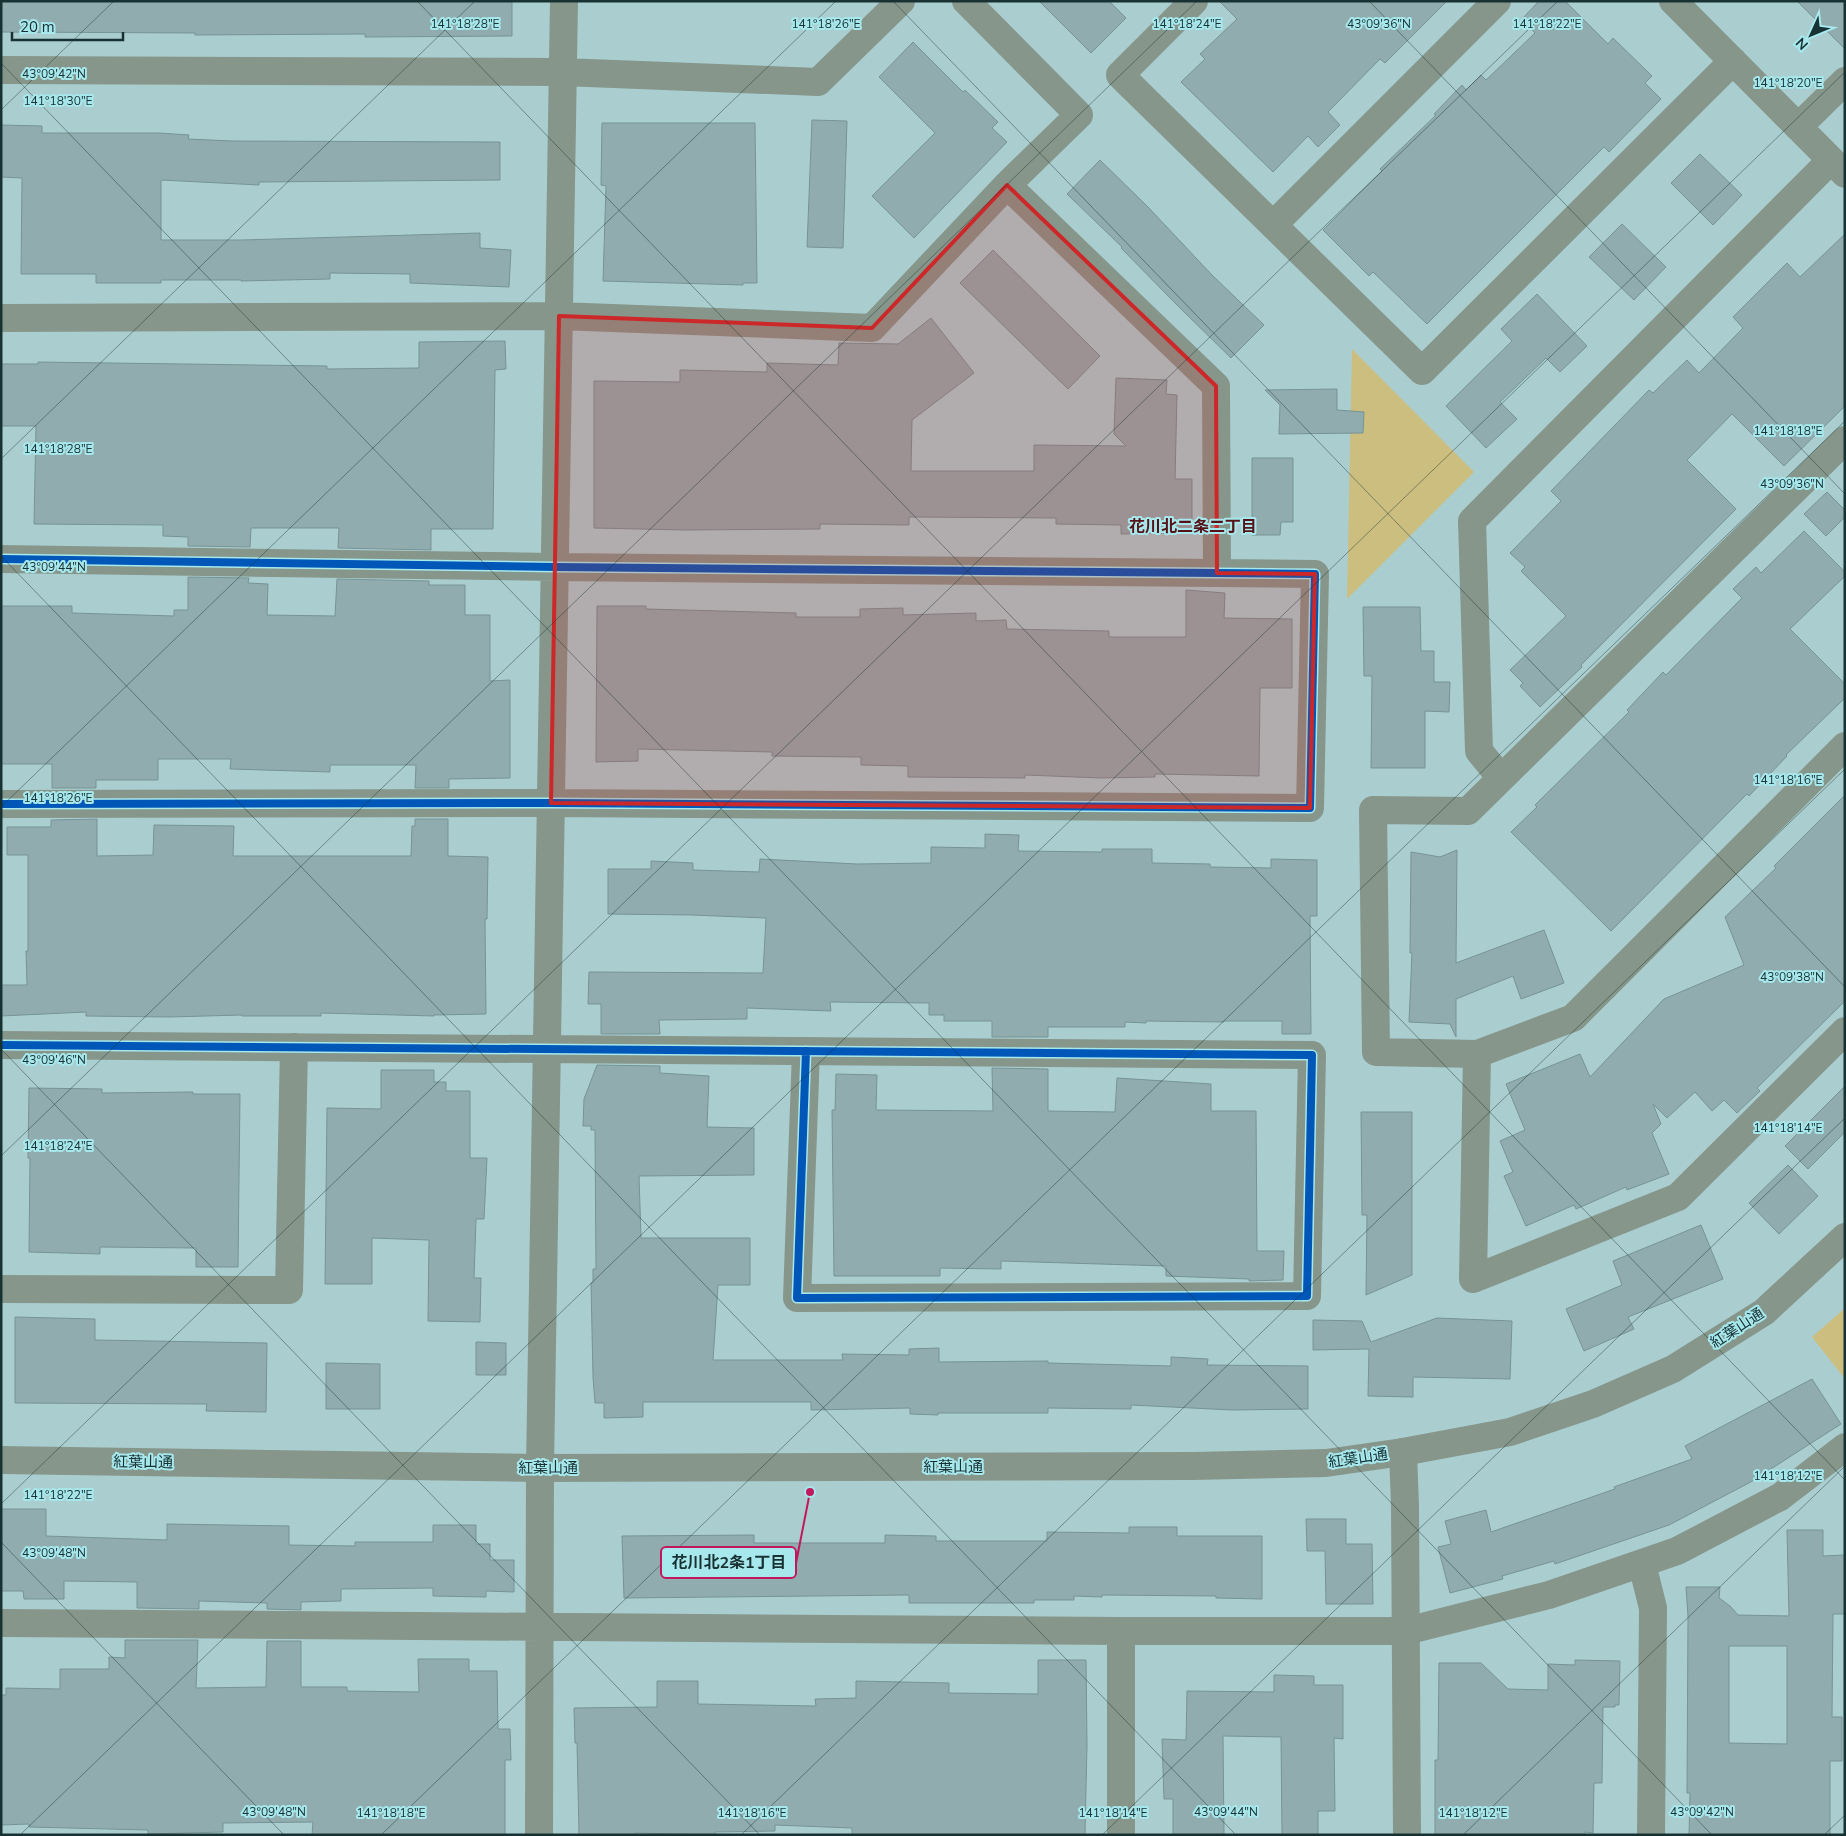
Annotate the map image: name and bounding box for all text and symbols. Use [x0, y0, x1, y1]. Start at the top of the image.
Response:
scale bar [12, 10, 124, 42]
north arrow [1786, 10, 1836, 60]
text: 141°18'28"E [430, 16, 500, 32]
text: 141°18'26"E [791, 16, 861, 32]
text: 141°18'24"E [1152, 16, 1222, 32]
text: 43°09'36"N [1347, 16, 1411, 32]
text: 141°18'22"E [1512, 16, 1582, 32]
text: 20 m [20, 17, 55, 37]
text: N [1792, 33, 1812, 54]
text: 43°09'42"N [22, 66, 86, 82]
text: 141°18'20"E [1753, 75, 1823, 91]
text: 141°18'30"E [23, 93, 93, 109]
text: 141°18'18"E [1753, 423, 1823, 439]
text: 141°18'28"E [23, 441, 93, 457]
text: 43°09'36"N [1760, 476, 1824, 492]
district label: 花川北二条二丁目 [1129, 516, 1257, 538]
text: 43°09'44"N [22, 559, 86, 575]
text: 141°18'16"E [1753, 772, 1823, 788]
text: 141°18'26"E [23, 790, 93, 806]
text: 43°09'38"N [1760, 969, 1824, 985]
text: 43°09'46"N [22, 1052, 86, 1068]
text: 141°18'14"E [1753, 1120, 1823, 1136]
text: 141°18'24"E [23, 1138, 93, 1154]
street label: 紅葉山通 [1706, 1303, 1768, 1353]
street label: 紅葉山通 [1327, 1444, 1389, 1472]
street label: 紅葉山通 [113, 1451, 173, 1473]
street label: 紅葉山通 [923, 1457, 983, 1477]
street label: 紅葉山通 [518, 1458, 578, 1478]
text: 141°18'12"E [1753, 1468, 1823, 1484]
text: 141°18'22"E [23, 1487, 93, 1503]
text: 43°09'48"N [22, 1545, 86, 1561]
callout: 花川北2条1丁目 [661, 1547, 796, 1578]
text: 花川北2条1丁目 [671, 1552, 787, 1574]
text: 43°09'48"N [242, 1804, 306, 1820]
text: 43°09'44"N [1194, 1804, 1258, 1820]
text: 43°09'42"N [1670, 1804, 1734, 1820]
text: 141°18'18"E [356, 1805, 426, 1821]
text: 141°18'16"E [717, 1805, 787, 1821]
text: 141°18'14"E [1078, 1805, 1148, 1821]
text: 141°18'12"E [1438, 1805, 1508, 1821]

